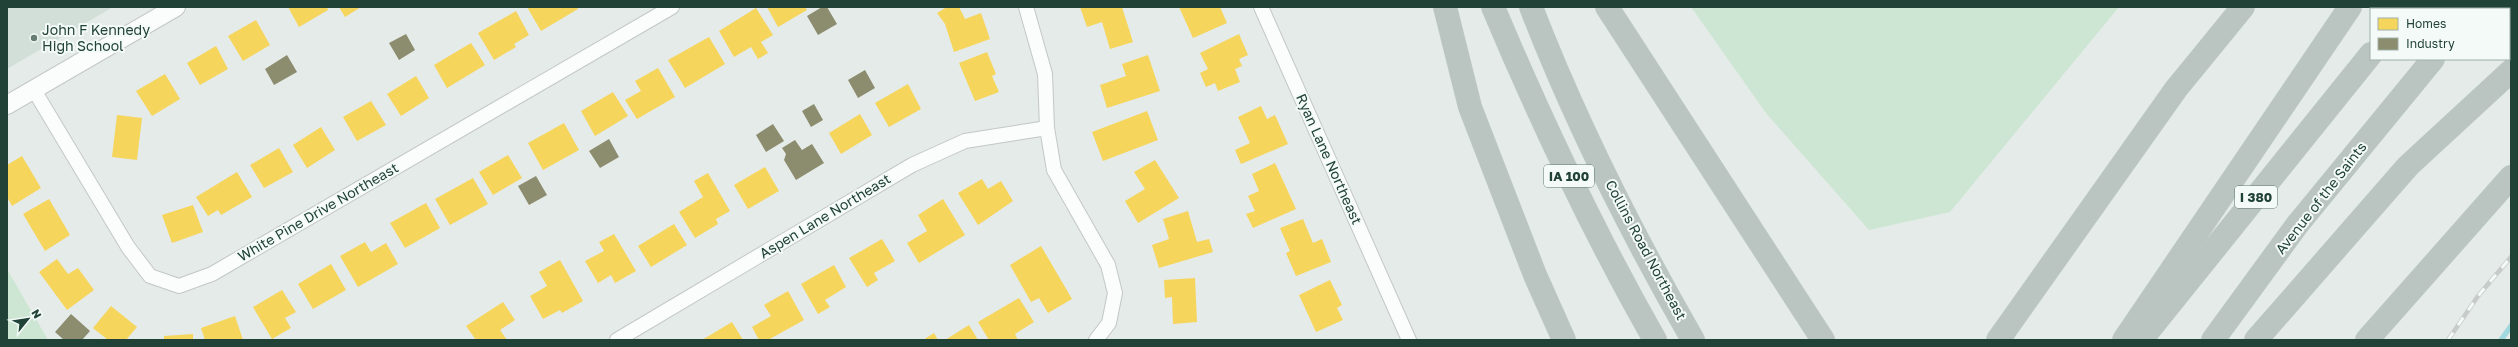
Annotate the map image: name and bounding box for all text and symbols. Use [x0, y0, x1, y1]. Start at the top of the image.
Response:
legend [2370, 8, 2510, 60]
text: Homes [2406, 16, 2446, 31]
place label: John F Kennedy High School [42, 21, 150, 54]
marker: John F Kennedy High School [29, 33, 39, 43]
text: Industry [2406, 36, 2455, 51]
street label: Ryan Lane Northeast [1293, 91, 1366, 227]
street label: Avenue of the Saints [2272, 138, 2370, 257]
street label: White Pine Drive Northeast [235, 159, 401, 265]
road number: IA 100 [1544, 165, 1594, 187]
street label: Aspen Lane Northeast [756, 170, 893, 261]
street label: Collins Road Northeast [1602, 177, 1691, 323]
road number: I 380 [2235, 186, 2277, 208]
north arrow [8, 299, 48, 339]
text: N [29, 307, 45, 321]

